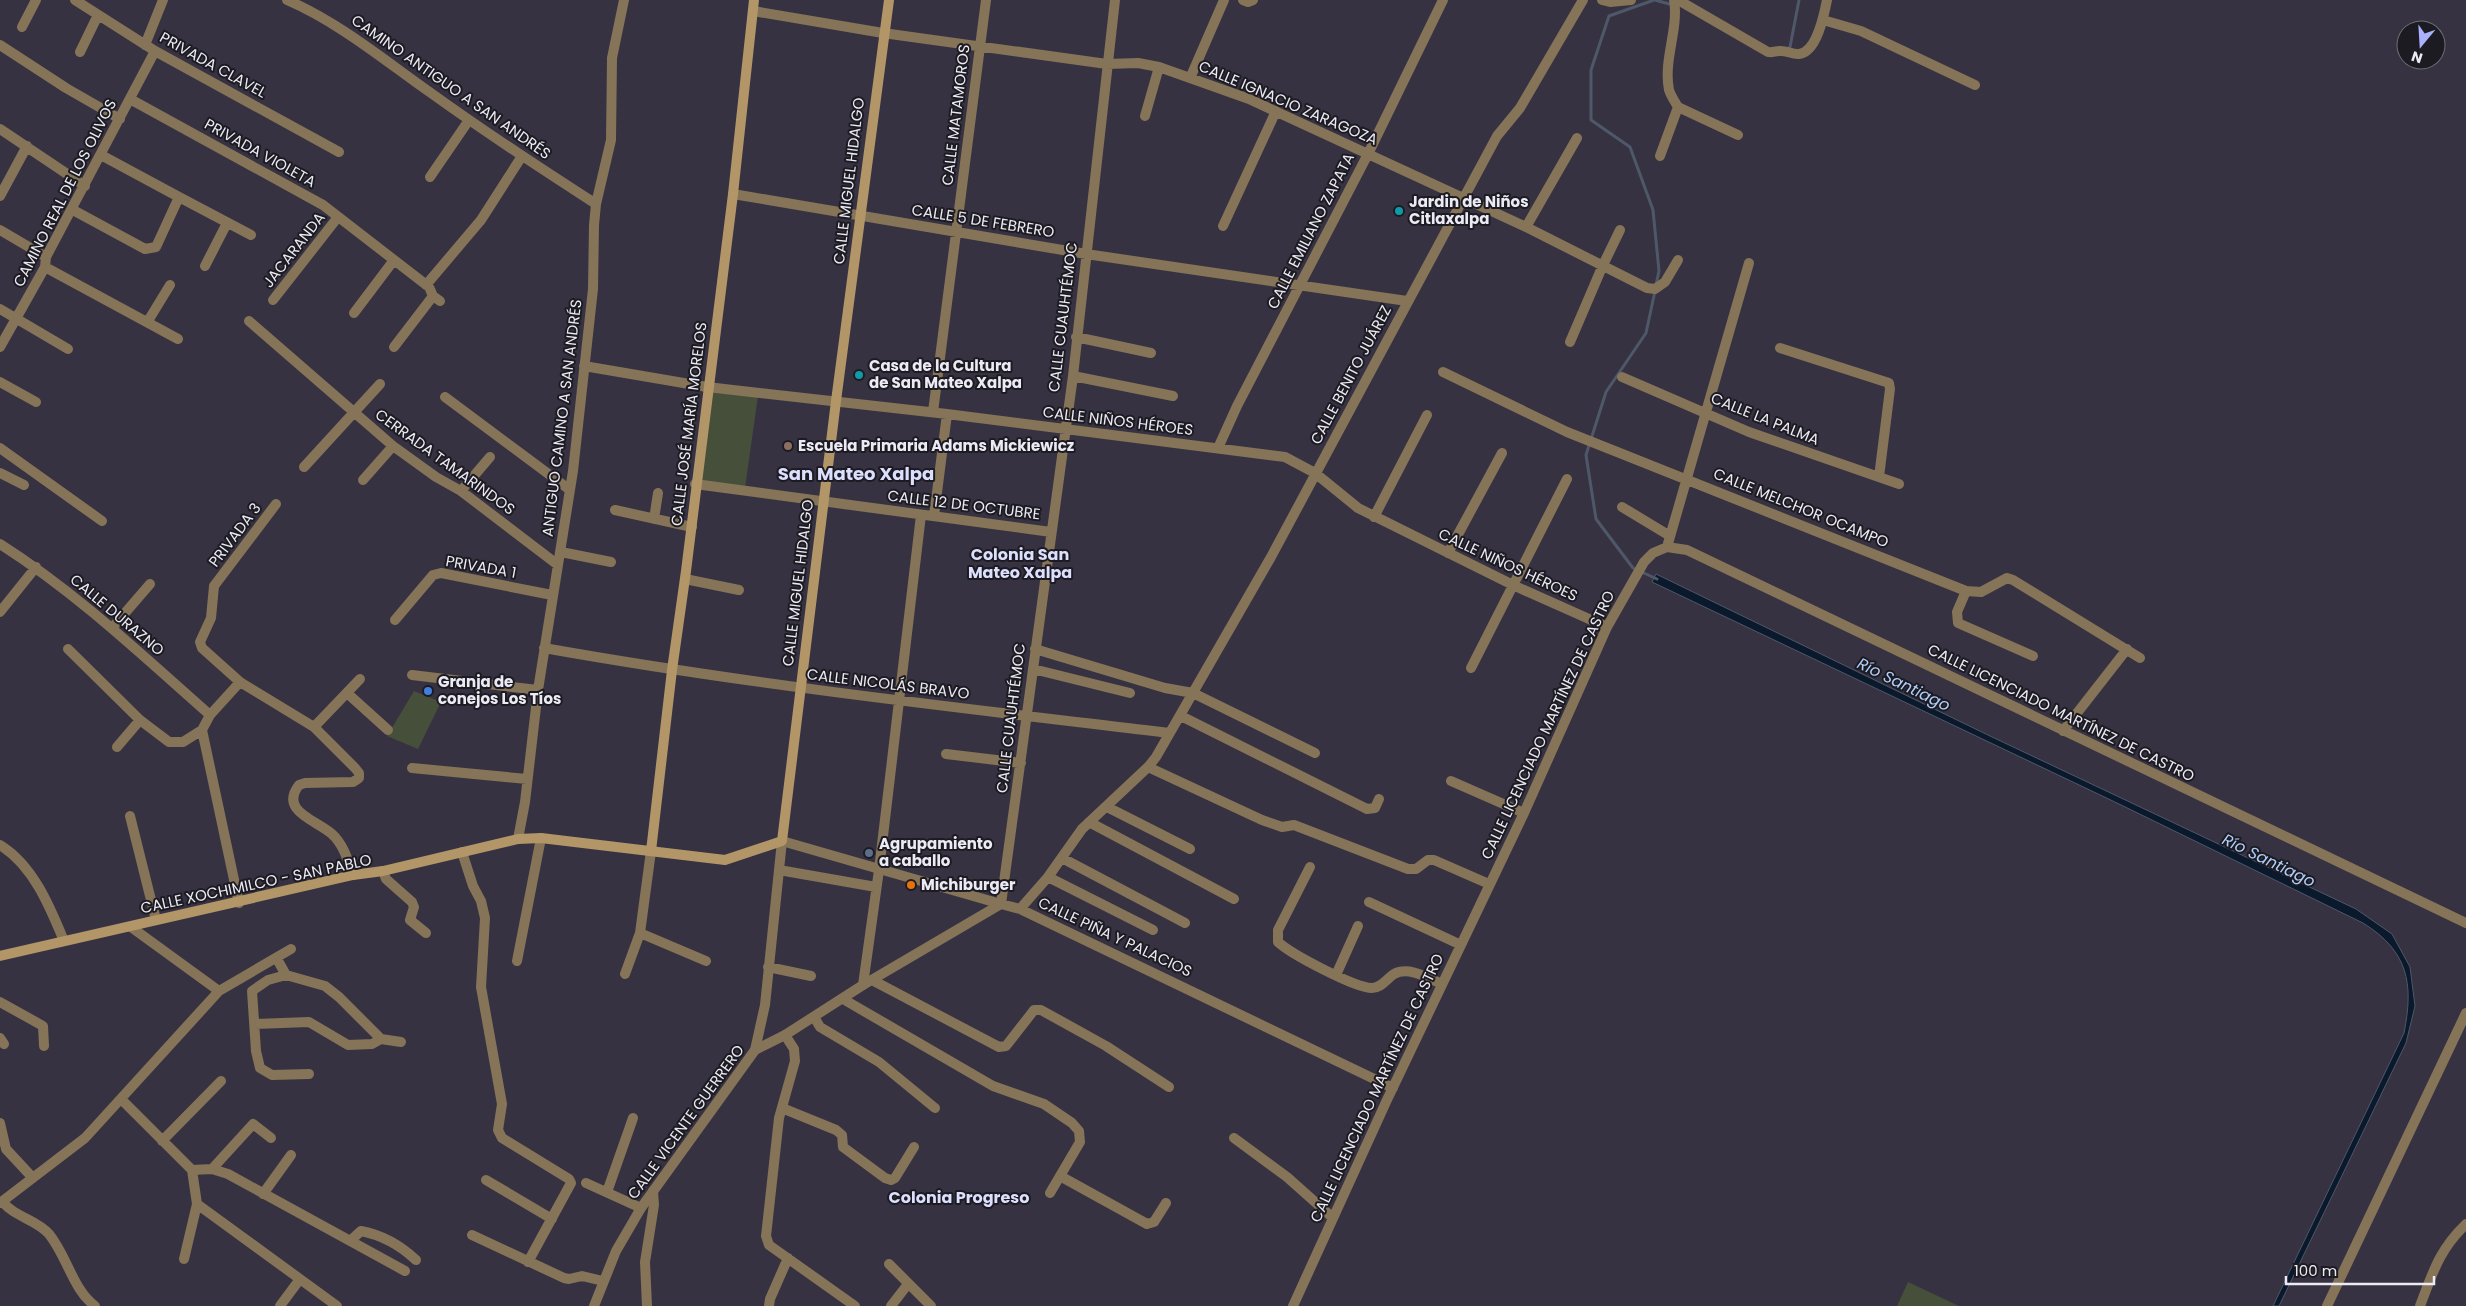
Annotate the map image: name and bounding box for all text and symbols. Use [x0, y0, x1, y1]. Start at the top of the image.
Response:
street label: CAMINO ANTIGUO A SAN ANDRÉS [347, 9, 555, 164]
north arrow [2396, 20, 2446, 70]
street label: PRIVADA CLAVEL [156, 27, 271, 103]
street label: CALLE MATAMOROS [936, 43, 975, 187]
text: N [2409, 46, 2425, 69]
street label: CALLE IGNACIO ZARAGOZA [1195, 55, 1381, 150]
street label: CAMINO REAL DE LOS OLIVOS [8, 95, 121, 290]
street label: CALLE MIGUEL HIDALGO [828, 96, 869, 265]
street label: PRIVADA VIOLETA [201, 113, 320, 192]
street label: CALLE EMILIANO ZAPATA [1262, 149, 1359, 312]
place label: Jardin de Niños Citlaxalpa [1409, 191, 1529, 229]
street label: CALLE 5 DE FEBRERO [910, 199, 1056, 242]
marker: Jardin de Niños Citlaxalpa [1393, 205, 1405, 217]
street label: JACARANDA [258, 208, 330, 292]
street label: CALLE CUAUHTÉMOC [1043, 241, 1082, 393]
street label: ANTIGUO CAMINO A SAN ANDRÉS [537, 298, 586, 538]
street label: CALLE BENITO JUÁREZ [1305, 302, 1396, 448]
street label: CALLE JOSÉ MARÍA MORELOS [666, 321, 711, 527]
place label: Casa de la Cultura de San Mateo Xalpa [869, 355, 1022, 393]
marker: Casa de la Cultura de San Mateo Xalpa [853, 369, 865, 381]
street label: CALLE LA PALMA [1708, 387, 1823, 450]
street label: CALLE NIÑOS HÉROES [1042, 401, 1194, 440]
street label: CERRADA TAMARINDOS [371, 404, 519, 520]
place label: Escuela Primaria Adams Mickiewicz [798, 435, 1074, 456]
marker: Escuela Primaria Adams Mickiewicz [782, 440, 794, 452]
district label: San Mateo Xalpa [778, 461, 934, 486]
street label: CALLE MELCHOR OCAMPO [1710, 463, 1892, 552]
street label: CALLE 12 DE OCTUBRE [886, 485, 1042, 524]
street label: PRIVADA 3 [204, 498, 266, 571]
street label: CALLE MIGUEL HIDALGO [777, 498, 818, 667]
street label: CALLE NIÑOS HÉROES [1435, 523, 1581, 606]
district label: Colonia San Mateo Xalpa [968, 543, 1072, 584]
street label: PRIVADA 1 [444, 550, 518, 583]
street label: CALLE DURAZNO [66, 569, 169, 660]
street label: CALLE LICENCIADO MARTÍNEZ DE CASTRO [1476, 587, 1619, 863]
street label: CALLE LICENCIADO MARTÍNEZ DE CASTRO [1924, 639, 2198, 787]
street label: CALLE CUAUHTÉMOC [991, 642, 1030, 794]
water label: Río Santiago [1853, 652, 1954, 717]
street label: CALLE NICOLÁS BRAVO [806, 663, 971, 704]
place label: Granja de conejos Los Tíos [438, 671, 561, 709]
marker: Granja de conejos Los Tíos [422, 685, 434, 697]
water label: Río Santiago [2218, 828, 2319, 893]
place label: Agrupamiento a caballo [879, 833, 993, 871]
marker: Agrupamiento a caballo [863, 847, 875, 859]
street label: CALLE XOCHIMILCO - SAN PABLO [139, 849, 373, 918]
place label: Michiburger [921, 874, 1016, 895]
marker: Michiburger [905, 879, 917, 891]
street label: CALLE PIÑA Y PALACIOS [1035, 892, 1196, 981]
street label: CALLE LICENCIADO MARTÍNEZ DE CASTRO [1305, 950, 1448, 1226]
street label: CALLE VICENTE GUERRERO [622, 1040, 749, 1203]
district label: Colonia Progreso [889, 1186, 1029, 1209]
scale bar [2286, 1254, 2434, 1286]
text: 100 m [2294, 1260, 2337, 1281]

